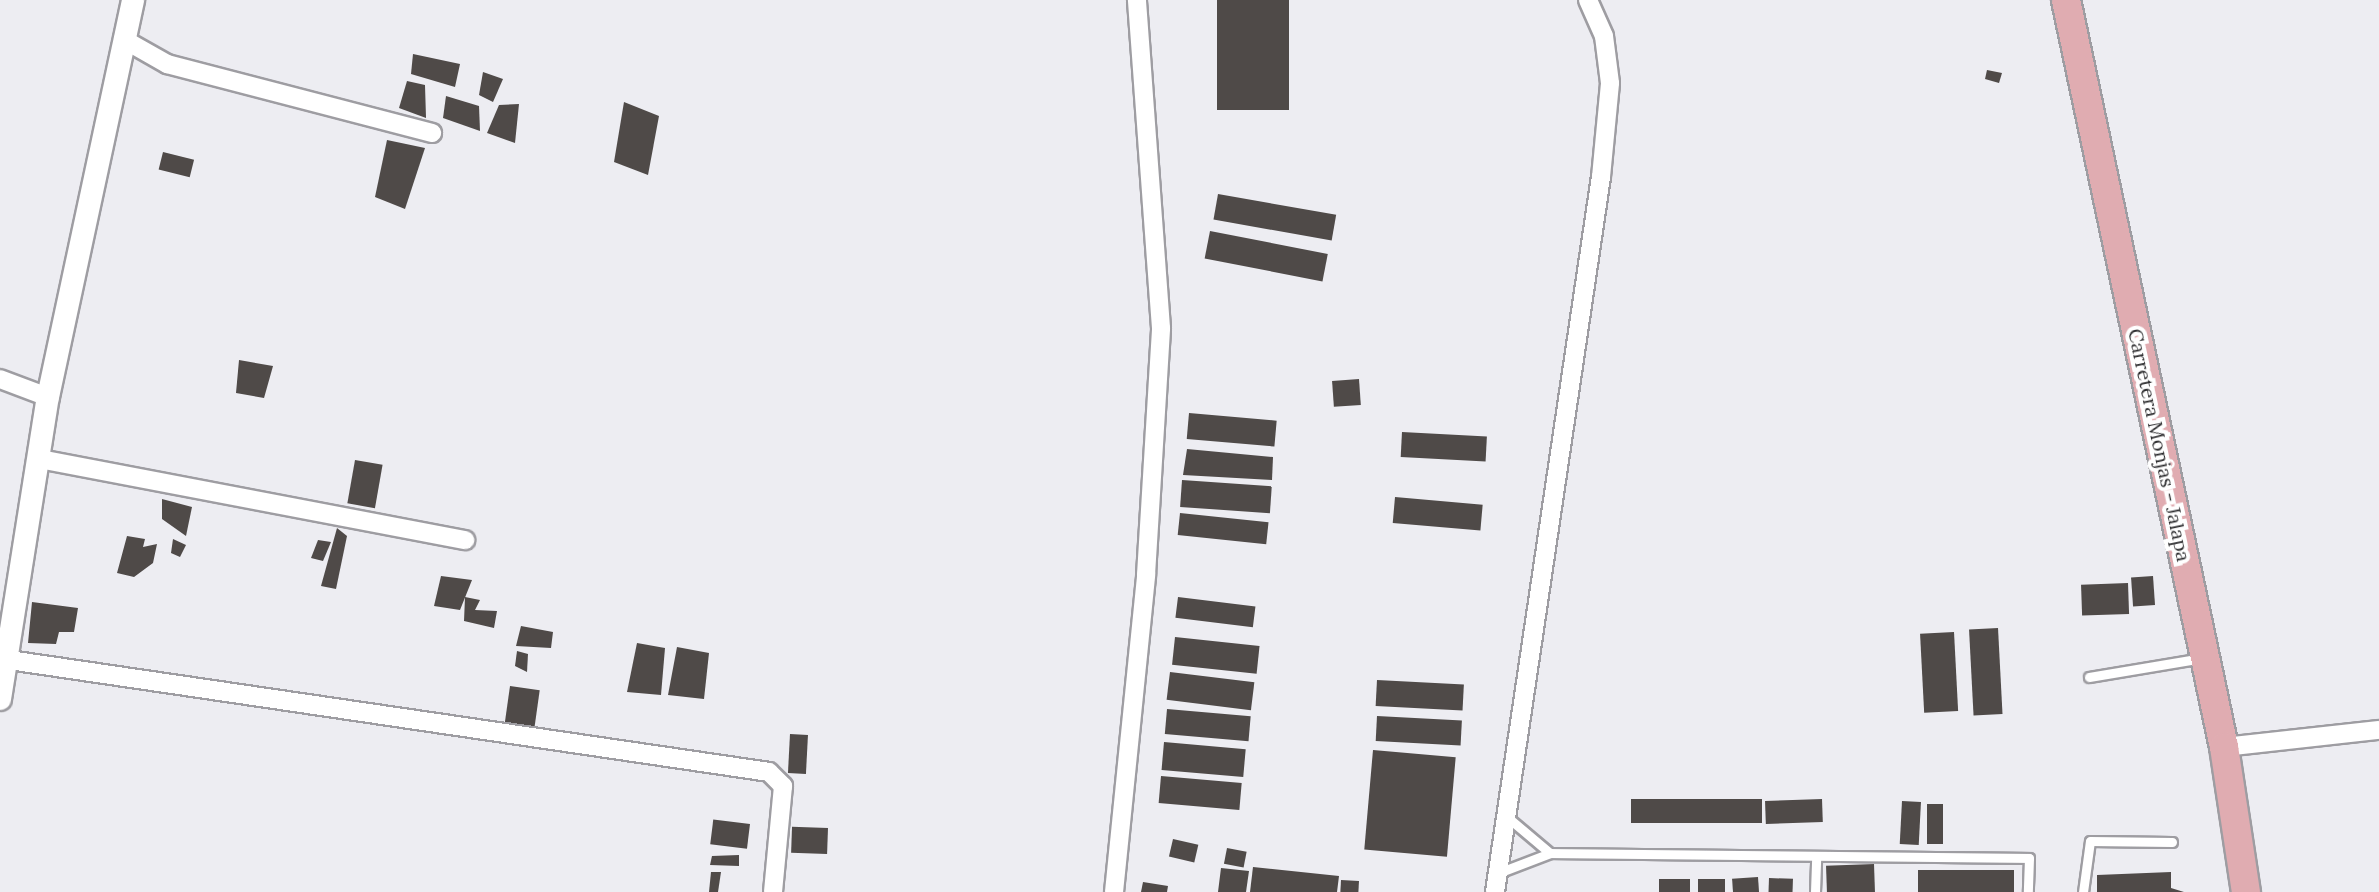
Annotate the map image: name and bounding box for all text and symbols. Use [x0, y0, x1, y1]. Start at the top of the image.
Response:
street label: Carretera Monjas - Jalapa [2124, 326, 2196, 564]

